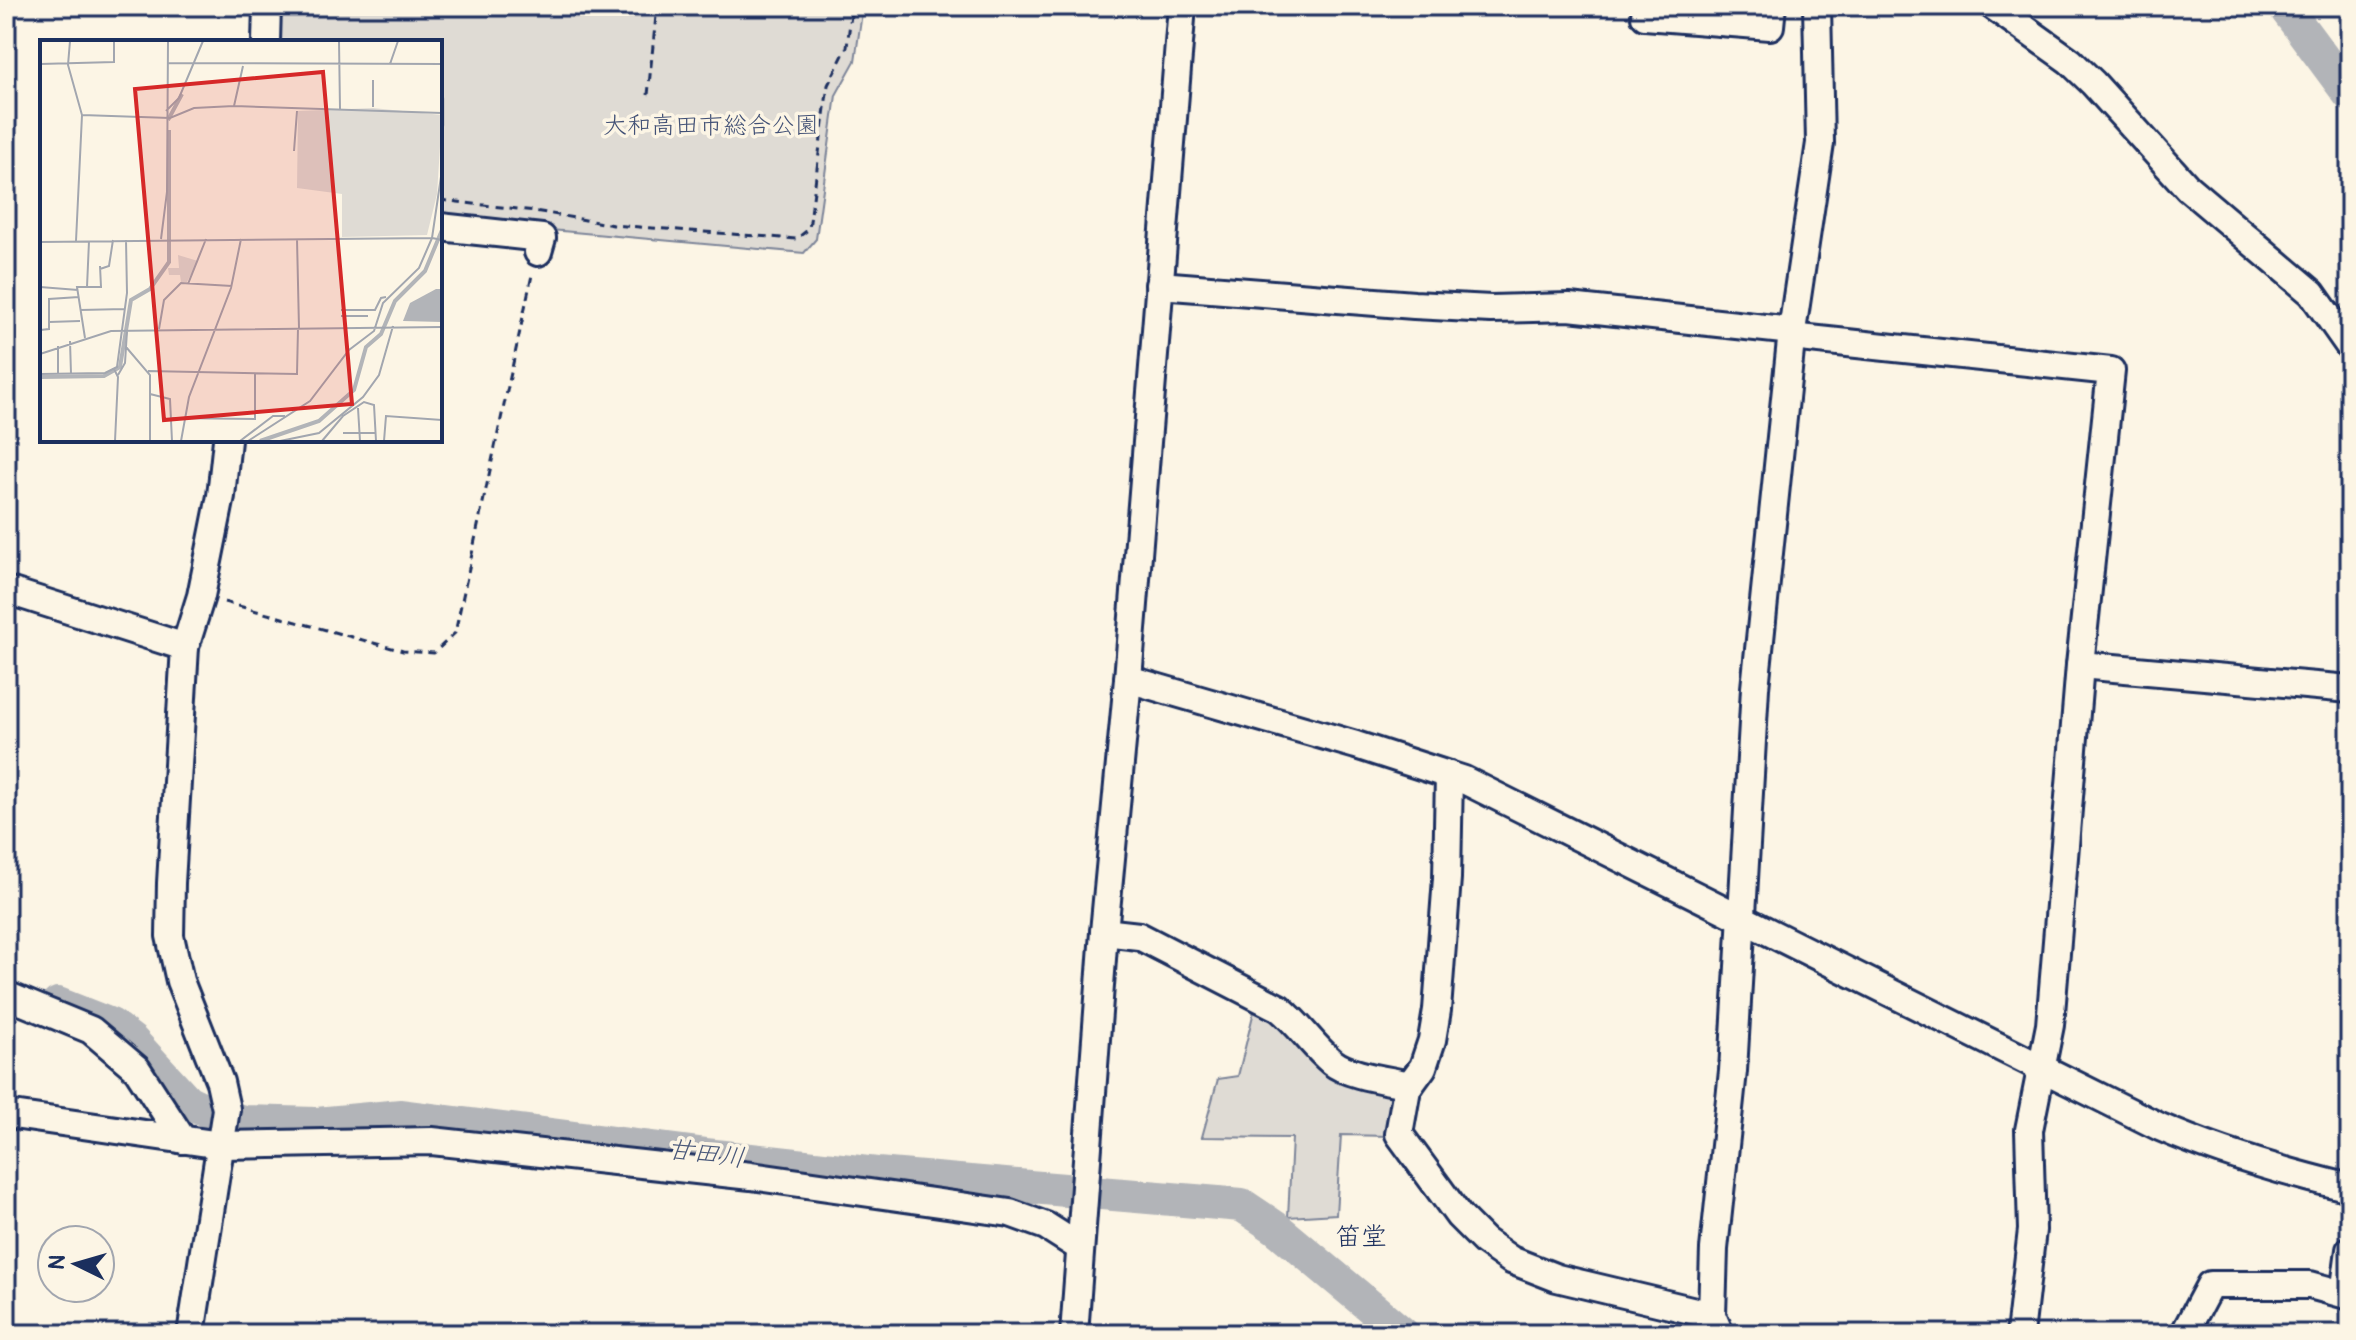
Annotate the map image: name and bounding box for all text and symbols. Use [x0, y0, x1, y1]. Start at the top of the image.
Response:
inset map [40, 40, 442, 442]
park label: 大和高田市総合公園 [603, 111, 819, 140]
water label: 甘田川 [665, 1133, 747, 1175]
district label: 笛堂 [1335, 1221, 1387, 1253]
north arrow [36, 1224, 116, 1304]
text: N [42, 1254, 72, 1271]

